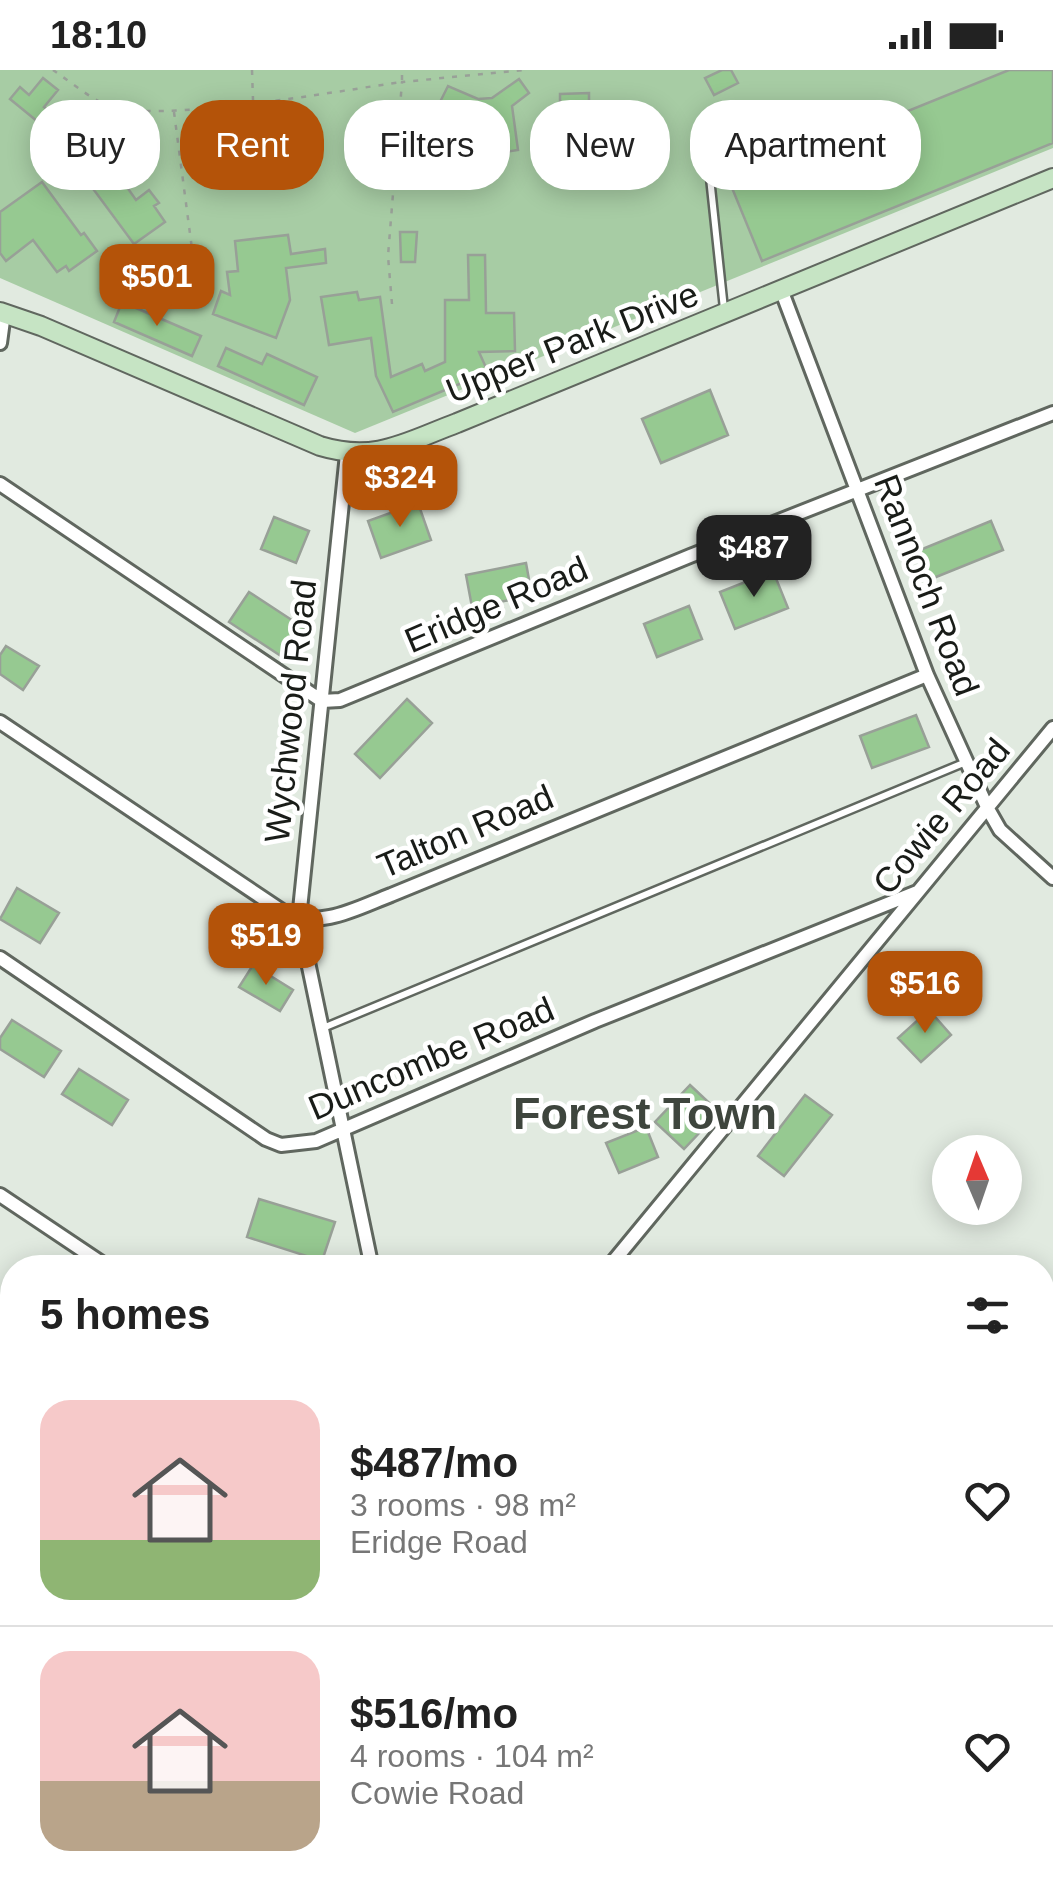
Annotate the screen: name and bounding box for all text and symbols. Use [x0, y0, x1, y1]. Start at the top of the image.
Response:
text: 18:10 [50, 14, 147, 56]
chip: Buy [30, 100, 160, 190]
chip: Rent [180, 100, 324, 190]
chip: Filters [344, 100, 510, 190]
chip: New [530, 100, 670, 190]
chip: Apartment [690, 100, 921, 190]
pin: $501 [98, 244, 216, 329]
text: $501 [121, 258, 193, 294]
street label: Upper Park Drive [440, 274, 704, 410]
pin: $324 [341, 445, 459, 530]
text: $324 [364, 459, 436, 495]
street label: Rannoch Road [867, 469, 987, 701]
pin: $487 [695, 515, 813, 600]
text: $487 [718, 529, 790, 565]
street label: Eridge Road [399, 548, 593, 660]
street label: Wychwood Road [257, 578, 323, 844]
street label: Cowie Road [865, 730, 1017, 902]
street label: Talton Road [371, 777, 559, 885]
pin: $519 [207, 903, 325, 988]
text: $519 [230, 917, 302, 953]
pin: $516 [866, 951, 984, 1036]
text: $516 [889, 965, 961, 1001]
street label: Duncombe Road [302, 989, 560, 1127]
district label: Forest Town [513, 1088, 777, 1139]
north arrow [932, 1135, 1022, 1225]
map controls [932, 1135, 1022, 1225]
icon: filters [960, 1288, 1015, 1343]
text: 5 homes [40, 1291, 210, 1338]
text: $487/mo [350, 1439, 518, 1486]
icon: home [120, 1440, 240, 1560]
icon: heart [960, 1473, 1015, 1528]
text: 3 rooms · 98 m² [350, 1487, 576, 1523]
text: Eridge Road [350, 1524, 528, 1560]
text: $516/mo [350, 1690, 518, 1737]
icon: home [120, 1691, 240, 1811]
icon: heart [960, 1724, 1015, 1779]
text: 4 rooms · 104 m² [350, 1738, 594, 1774]
text: Cowie Road [350, 1775, 524, 1811]

